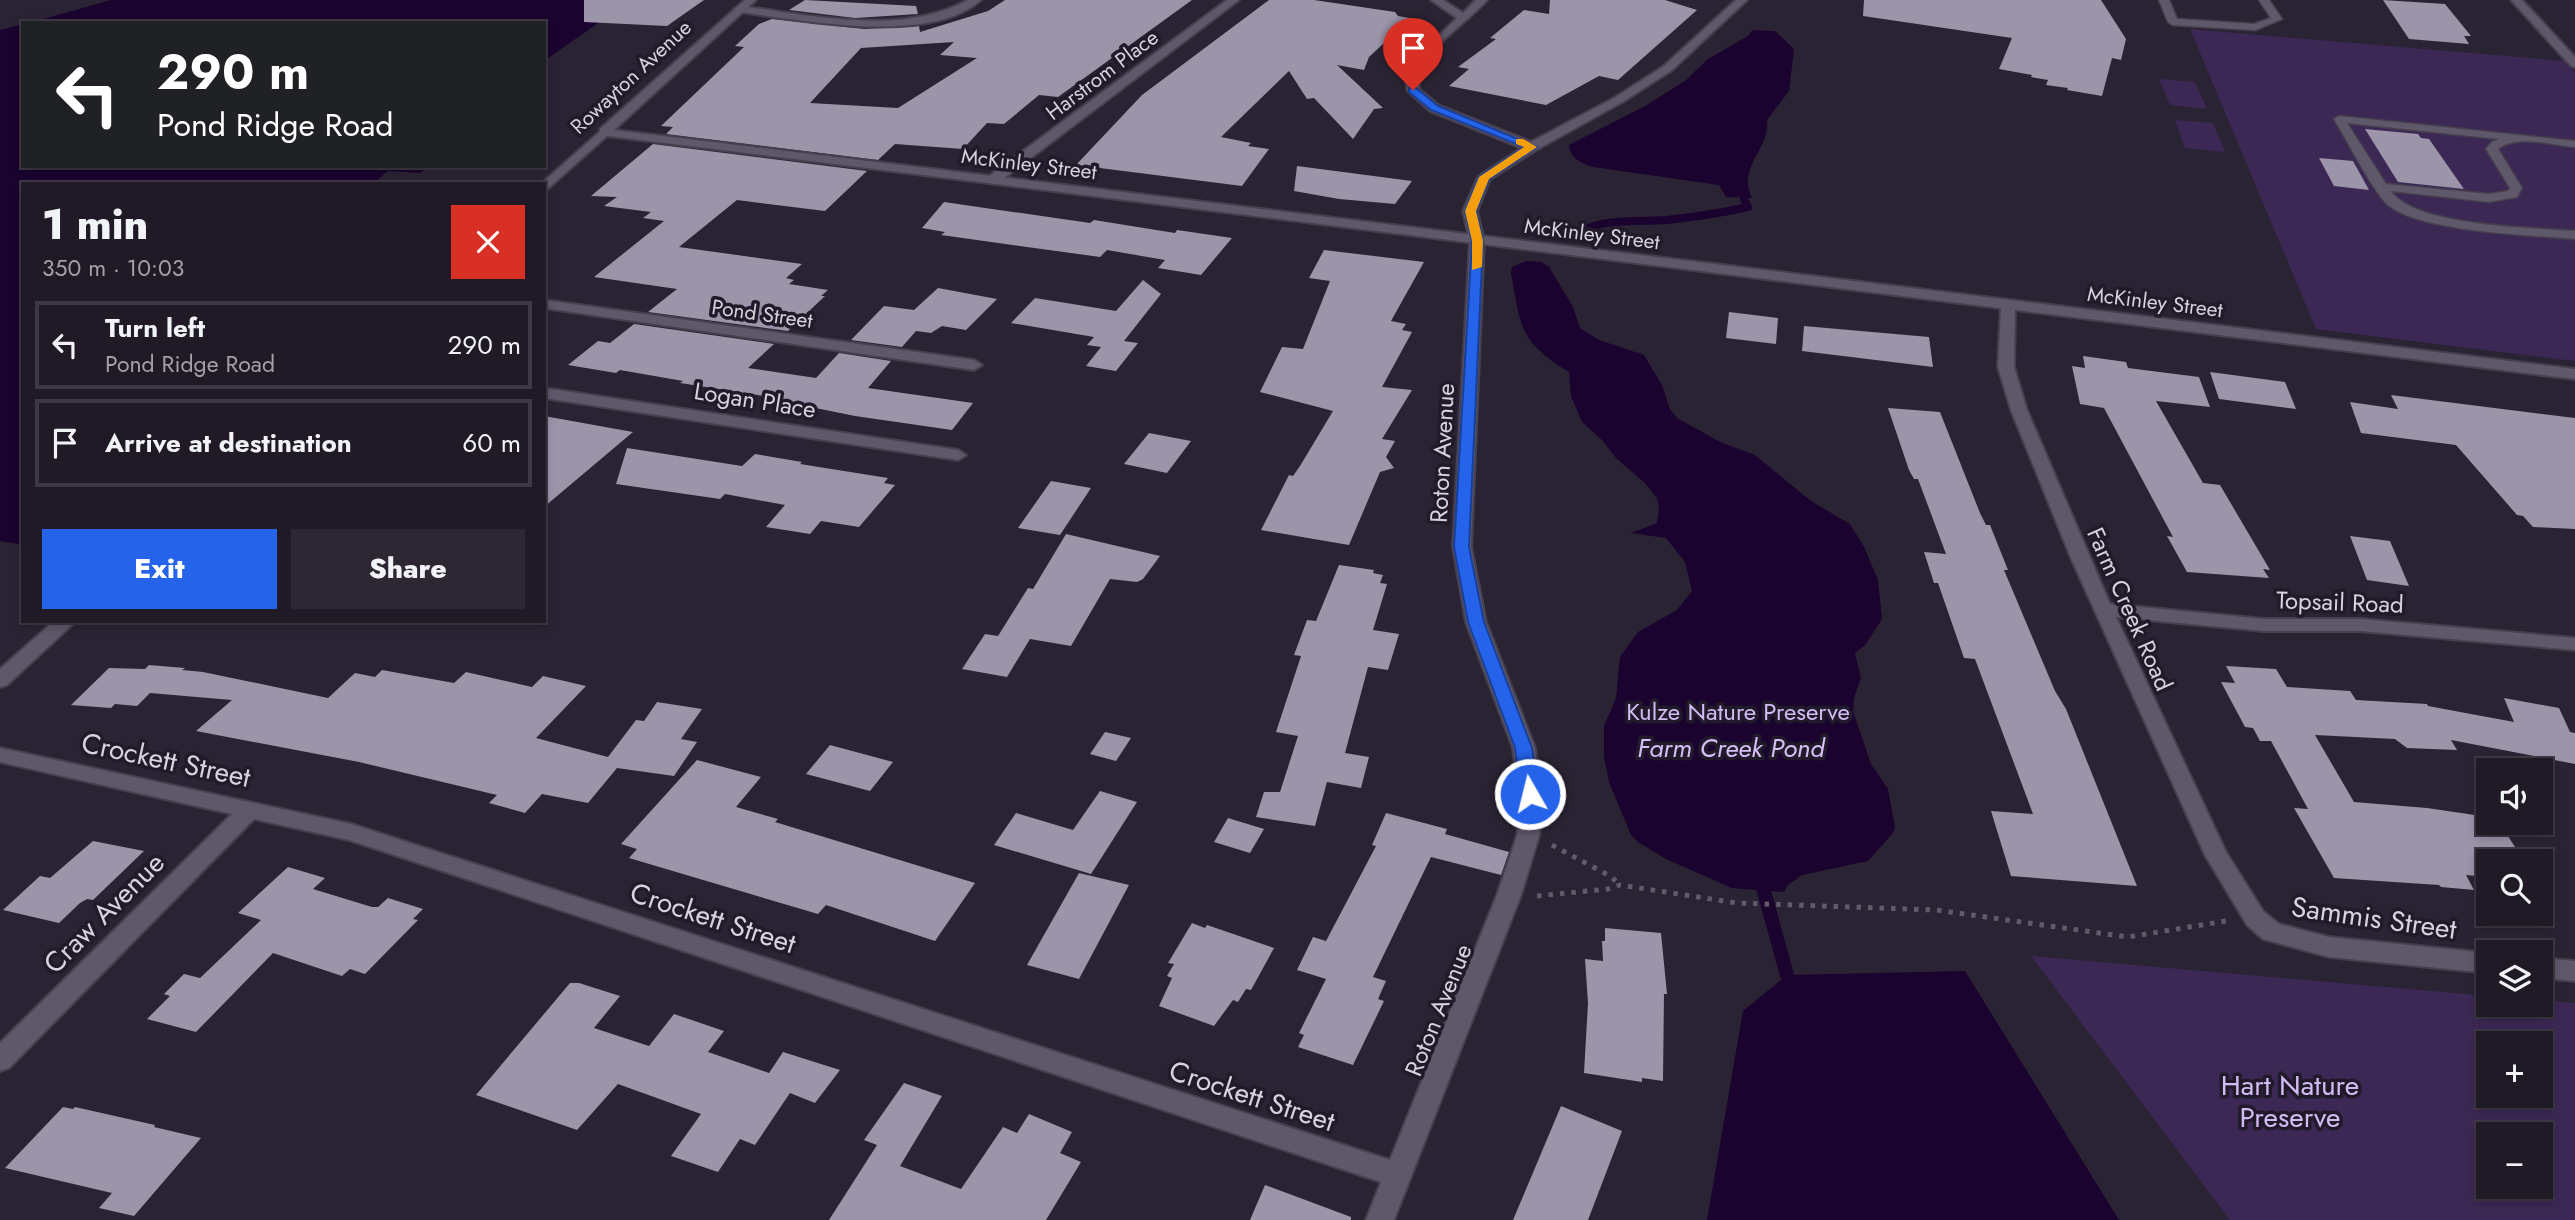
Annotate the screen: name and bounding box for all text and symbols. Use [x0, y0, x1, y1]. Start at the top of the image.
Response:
street label: Rowayton Avenue [564, 13, 698, 141]
pin [1383, 18, 1443, 90]
street label: Harstrom Place [1039, 23, 1165, 127]
icon: arrive [1394, 29, 1432, 67]
text: 290 m [157, 37, 309, 107]
icon: left [42, 49, 133, 140]
text: Pond Ridge Road [157, 102, 394, 148]
street label: McKinley Street [959, 141, 1099, 187]
text: 1 min [42, 194, 148, 255]
button: close [451, 205, 525, 279]
street label: McKinley Street [1522, 211, 1662, 257]
text: 350 m · 10:03 [42, 251, 184, 285]
street label: McKinley Street [2085, 279, 2225, 325]
street label: Pond Street [710, 292, 814, 336]
text: Turn left [105, 309, 205, 347]
icon: left [46, 326, 84, 364]
text: 290 m [448, 326, 521, 364]
text: Pond Ridge Road [105, 347, 275, 381]
street label: Logan Place [692, 373, 818, 427]
street label: Roton Avenue [1421, 382, 1463, 524]
icon: arrive [46, 424, 84, 462]
text: Arrive at destination [105, 424, 352, 462]
text: 60 m [462, 424, 521, 462]
street label: Farm Creek Road [2078, 522, 2182, 696]
button: Exit [42, 529, 277, 609]
button: Share [291, 529, 525, 609]
street label: Topsail Road [2276, 582, 2404, 622]
park label: Kulze Nature Preserve [1626, 694, 1850, 729]
street label: Crockett Street [78, 722, 255, 798]
water label: Farm Creek Pond [1637, 729, 1826, 767]
position arrow [1493, 757, 1567, 831]
map controls [2476, 758, 2553, 1199]
button: sound [2476, 758, 2553, 835]
street label: Craw Avenue [34, 843, 174, 983]
button: search [2476, 849, 2553, 926]
street label: Crockett Street [625, 872, 801, 964]
street label: Sammis Street [2289, 886, 2459, 950]
street label: Roton Avenue [1396, 939, 1480, 1081]
button: layers [2476, 940, 2553, 1017]
button: + [2476, 1031, 2553, 1108]
street label: Crockett Street [1164, 1050, 1340, 1142]
park label: Hart Nature Preserve [2221, 1065, 2359, 1138]
button: − [2476, 1122, 2553, 1199]

